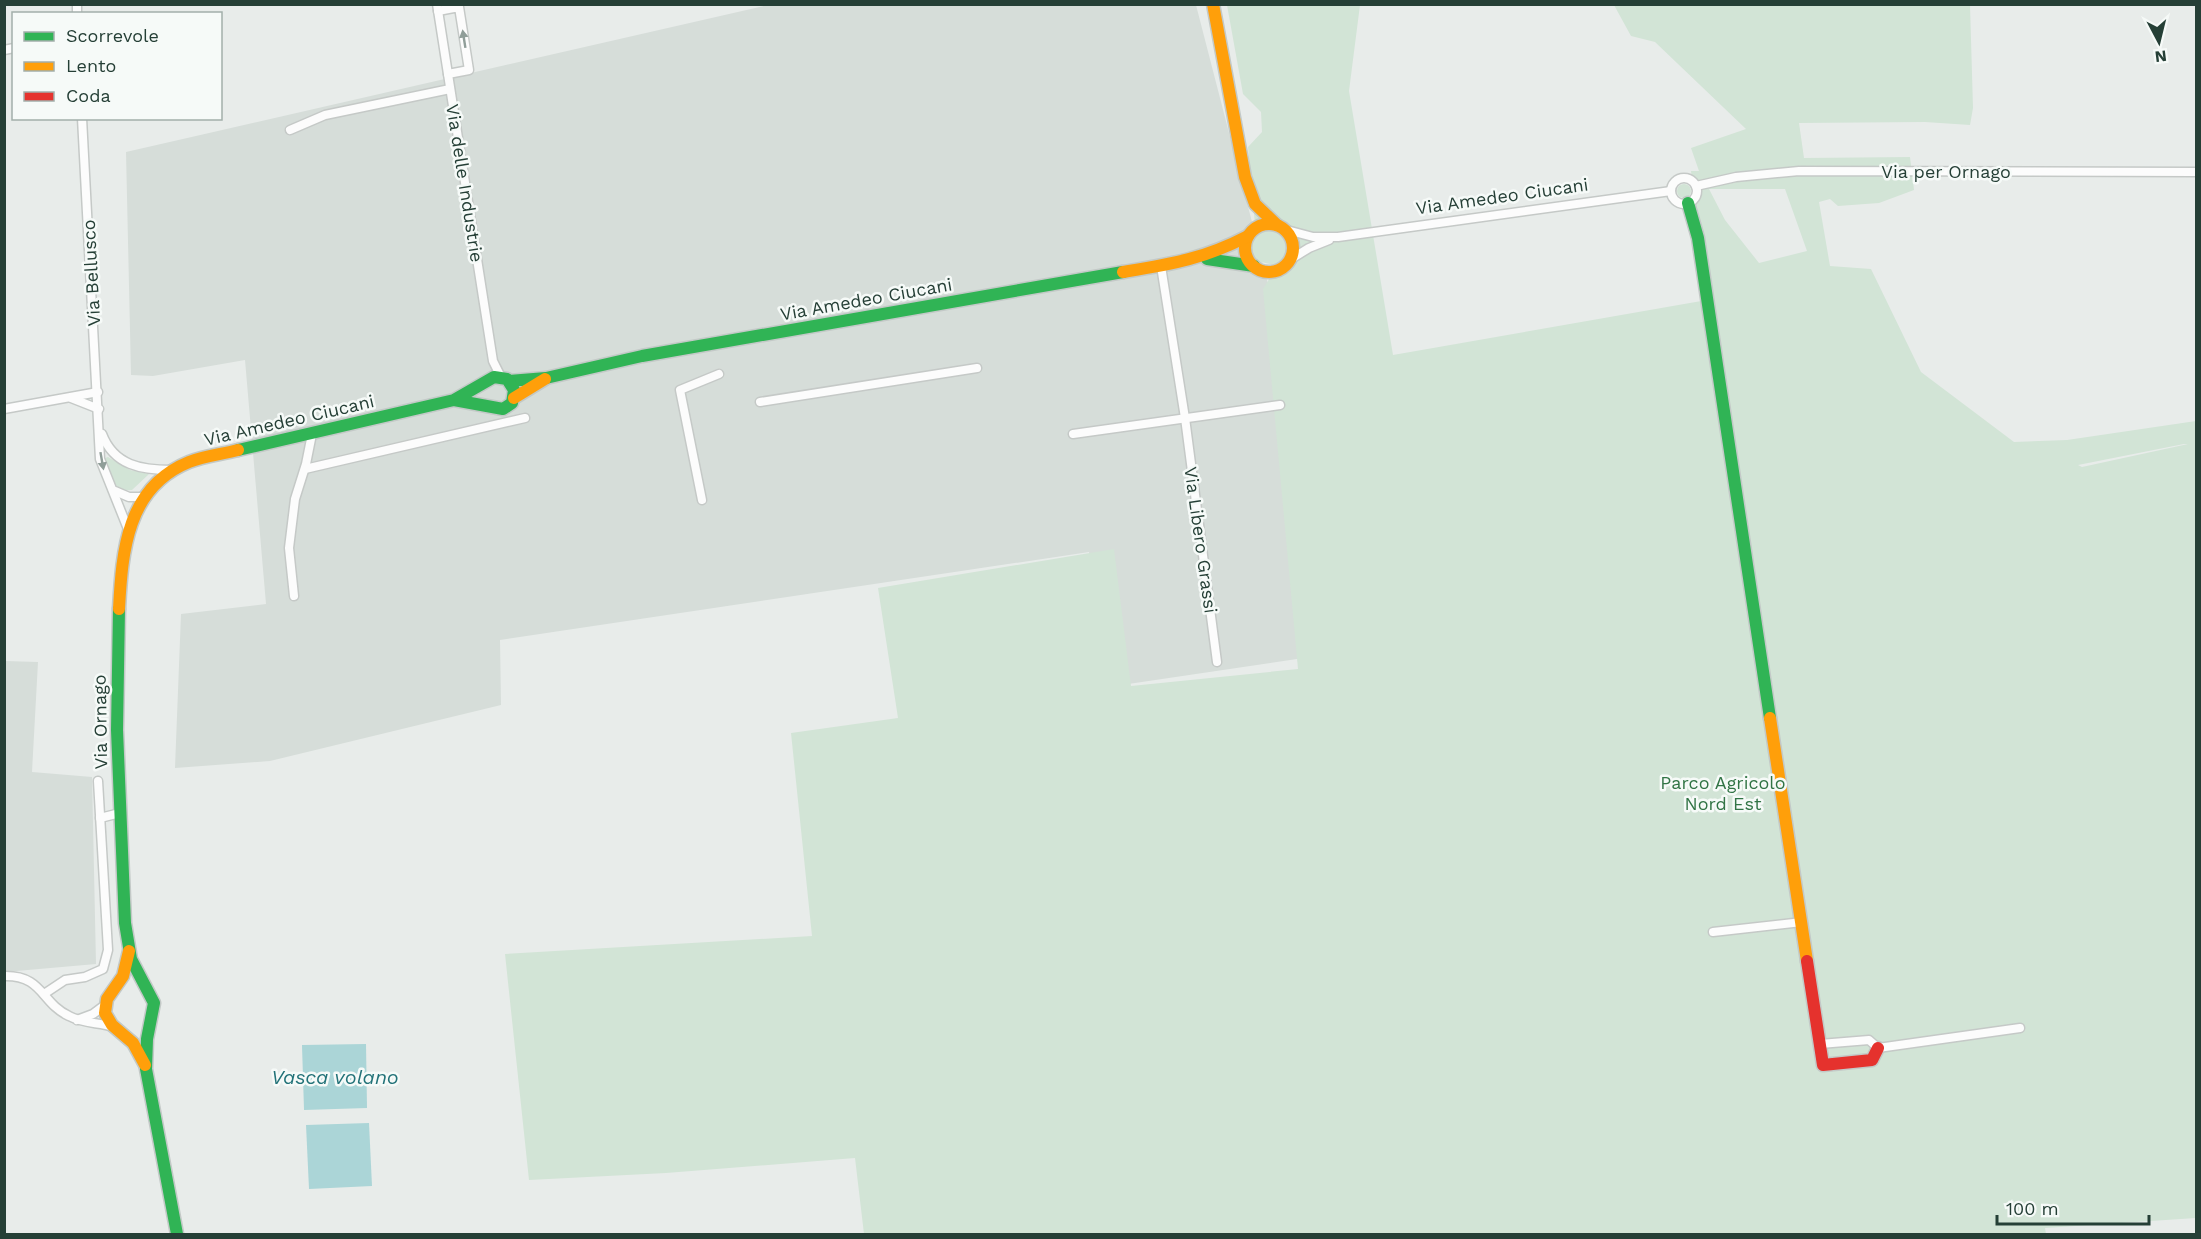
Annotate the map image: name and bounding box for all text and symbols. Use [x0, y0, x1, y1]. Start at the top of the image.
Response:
legend [12, 12, 222, 120]
north arrow [2129, 12, 2189, 72]
text: Scorrevole [66, 25, 159, 46]
one-way arrow [460, 29, 469, 48]
text: N [2154, 46, 2168, 67]
text: Lento [66, 55, 116, 76]
text: Coda [66, 85, 111, 106]
street label: Via delle Industrie [442, 102, 488, 264]
street label: Via per Ornago [1881, 161, 2011, 182]
street label: Via Amedeo Ciucani [1414, 173, 1590, 219]
street label: Via Bellusco [78, 219, 104, 327]
street label: Via Amedeo Ciucani [778, 274, 954, 324]
street label: Via Amedeo Ciucani [202, 390, 376, 450]
one-way arrow [97, 452, 106, 471]
street label: Via Libero Grassi [1180, 465, 1222, 615]
street label: Via Ornago [89, 674, 111, 770]
park label: Parco Agricolo Nord Est [1660, 772, 1786, 814]
water label: Vasca volano [271, 1065, 399, 1089]
scale bar [1997, 1188, 2148, 1226]
text: 100 m [2006, 1198, 2059, 1219]

